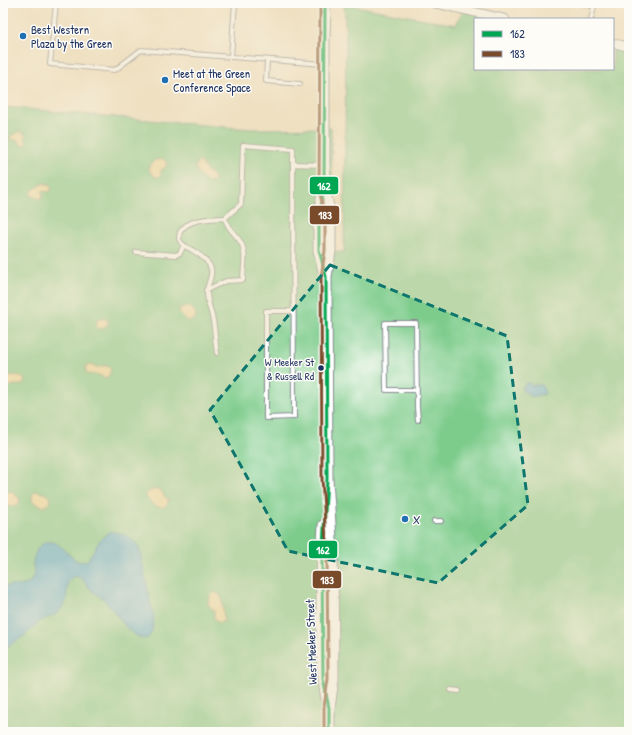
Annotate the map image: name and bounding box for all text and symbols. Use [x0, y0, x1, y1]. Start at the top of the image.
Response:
legend [474, 18, 614, 70]
place label: Best Western Plaza by the Green [31, 21, 112, 52]
text: 162 [510, 25, 525, 42]
marker: Best Western Plaza by the Green [18, 31, 28, 41]
text: 183 [510, 45, 525, 62]
place label: Meet at the Green Conference Space [173, 65, 251, 96]
marker: Meet at the Green Conference Space [160, 75, 170, 85]
line badge: 162 [309, 176, 339, 195]
text: 162 [317, 179, 332, 193]
line badge: 183 [309, 205, 340, 225]
text: 183 [318, 208, 332, 222]
place label: W Meeker St & Russell Rd [265, 355, 315, 383]
marker: W Meeker St & Russell Rd [316, 363, 326, 373]
place label: X [413, 511, 420, 528]
marker: X [400, 514, 410, 524]
line badge: 162 [308, 540, 338, 559]
text: 162 [316, 543, 331, 557]
line badge: 183 [312, 570, 342, 589]
text: 183 [320, 573, 334, 587]
street label: West Meeker Street [301, 598, 321, 685]

